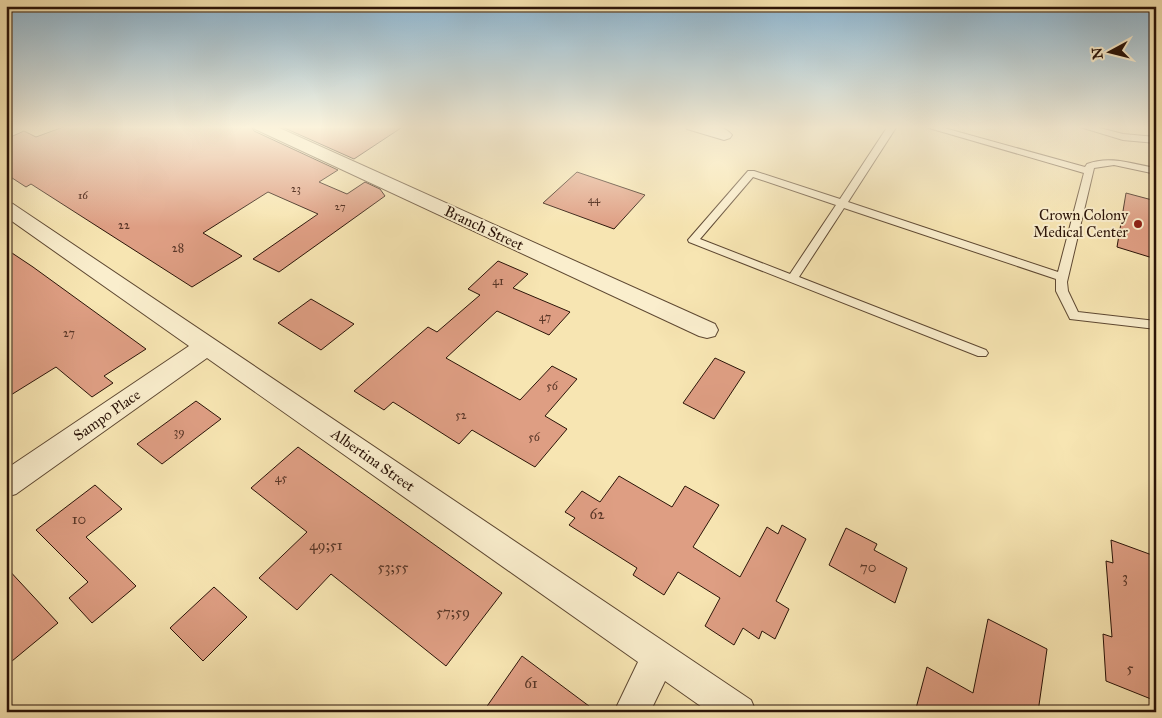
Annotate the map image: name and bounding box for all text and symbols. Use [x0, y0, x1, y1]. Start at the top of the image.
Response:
north arrow [1084, 28, 1134, 78]
text: N [1088, 46, 1107, 60]
house number: 23 [291, 182, 301, 195]
house number: 16 [78, 189, 88, 202]
house number: 44 [588, 193, 601, 206]
house number: 27 [335, 200, 346, 213]
street label: Branch Street [442, 202, 527, 254]
place label: Crown Colony Medical Center [1033, 206, 1129, 241]
house number: 22 [118, 218, 130, 232]
marker: Crown Colony Medical Center [1132, 218, 1144, 230]
house number: 28 [172, 241, 184, 255]
house number: 41 [492, 274, 504, 288]
house number: 47 [539, 310, 551, 324]
house number: 27 [63, 326, 75, 340]
house number: 56 [546, 379, 559, 393]
street label: Sampo Place [70, 385, 144, 445]
house number: 52 [455, 408, 467, 422]
street label: Albertina Street [327, 424, 419, 496]
house number: 39 [173, 425, 185, 439]
house number: 56 [528, 430, 541, 444]
house number: 45 [275, 471, 288, 485]
house number: 62 [589, 505, 605, 523]
house number: 10 [72, 510, 86, 528]
house number: 49;51 [309, 536, 343, 554]
house number: 53;55 [377, 558, 409, 576]
house number: 70 [860, 558, 876, 576]
house number: 3 [1122, 568, 1128, 586]
house number: 57;59 [436, 603, 470, 621]
house number: 5 [1127, 659, 1134, 677]
house number: 61 [524, 674, 538, 692]

